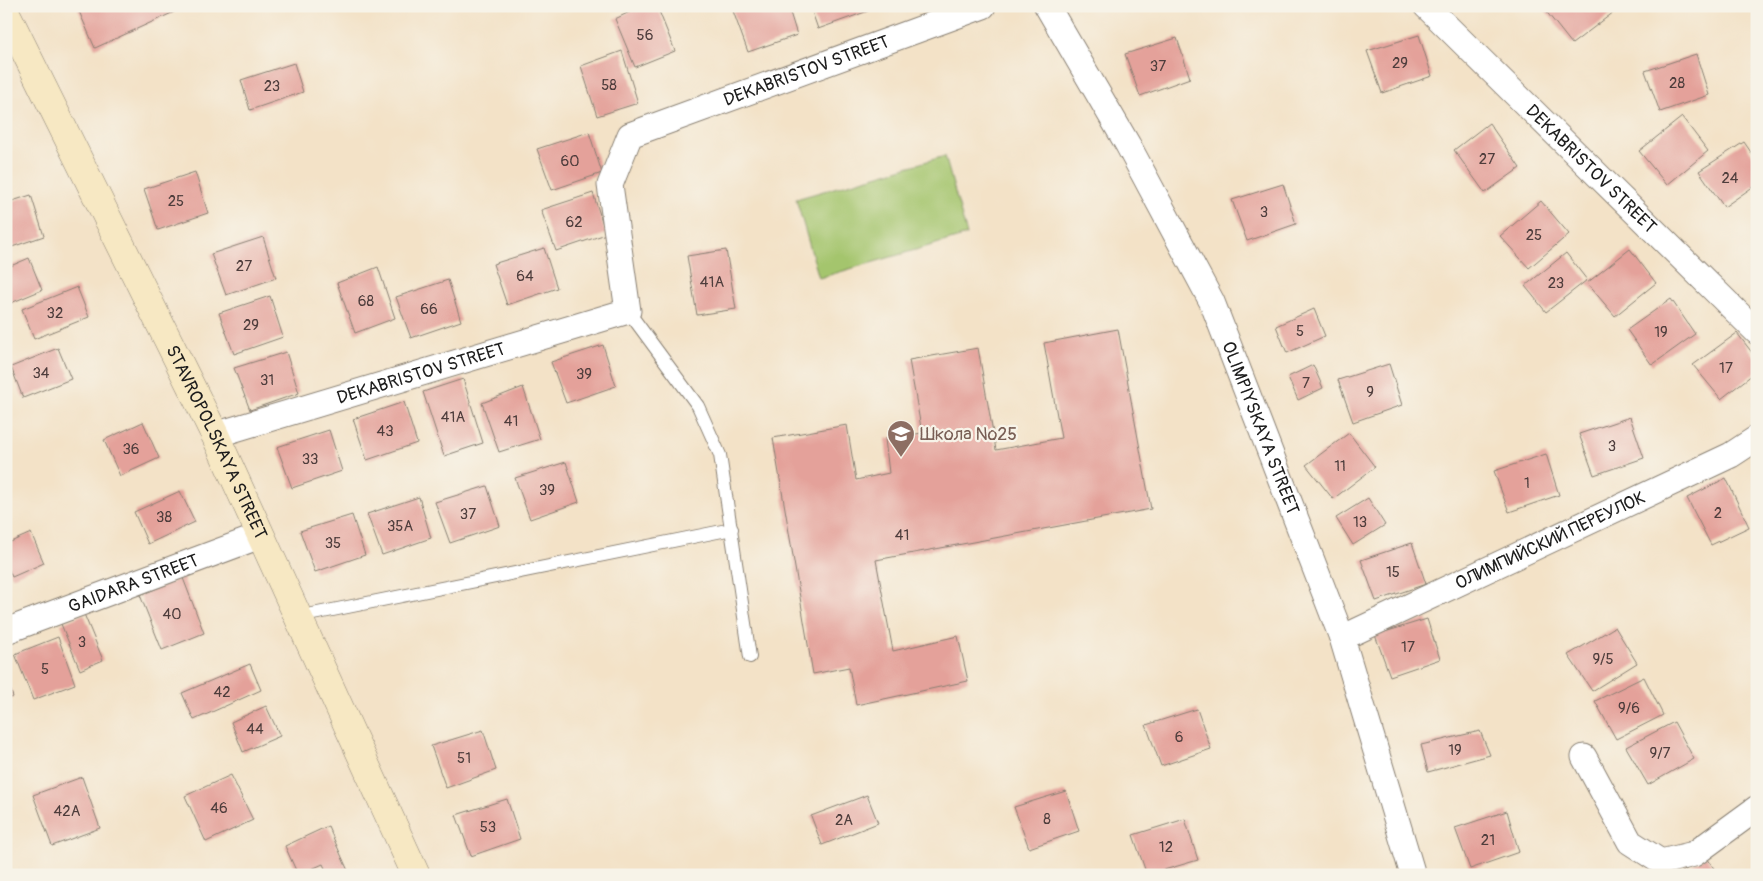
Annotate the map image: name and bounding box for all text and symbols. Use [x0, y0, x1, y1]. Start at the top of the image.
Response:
house number: 56 [637, 26, 653, 45]
street label: DEKABRISTOV STREET [720, 30, 892, 111]
house number: 29 [1392, 54, 1408, 73]
house number: 37 [1150, 57, 1166, 76]
house number: 28 [1669, 74, 1685, 93]
house number: 58 [601, 76, 617, 95]
house number: 23 [264, 77, 280, 96]
street label: DEKABRISTOV STREET [1521, 99, 1662, 238]
house number: 27 [1479, 150, 1495, 169]
house number: 60 [561, 152, 579, 171]
house number: 24 [1721, 169, 1739, 188]
house number: 25 [168, 192, 184, 211]
house number: 3 [1260, 203, 1268, 222]
house number: 62 [565, 213, 583, 232]
house number: 25 [1526, 226, 1542, 245]
house number: 27 [236, 257, 252, 276]
house number: 64 [516, 267, 534, 286]
house number: 41А [700, 273, 724, 292]
house number: 23 [1548, 274, 1564, 293]
house number: 68 [358, 292, 375, 311]
house number: 66 [420, 300, 438, 319]
house number: 32 [47, 304, 63, 323]
house number: 29 [243, 316, 259, 335]
house number: 5 [1296, 322, 1304, 341]
house number: 19 [1654, 323, 1668, 342]
street label: DEKABRISTOV STREET [334, 337, 508, 409]
street label: OLIMPIYSKAYA STREET [1217, 338, 1305, 518]
street label: STAVROPOLSKAYA STREET [161, 341, 273, 543]
house number: 17 [1719, 359, 1733, 378]
house number: 34 [32, 364, 50, 383]
house number: 39 [576, 365, 592, 384]
house number: 31 [260, 371, 274, 390]
house number: 7 [1302, 374, 1310, 393]
house number: 9 [1366, 383, 1374, 402]
house number: 41А [441, 408, 465, 427]
house number: 41 [504, 412, 518, 431]
school or university icon: Школа №25 [886, 419, 916, 458]
house number: 43 [376, 422, 394, 441]
place label: Школа №25 [920, 423, 1017, 446]
house number: 3 [1608, 437, 1616, 456]
house number: 36 [122, 440, 140, 459]
house number: 33 [302, 450, 318, 469]
house number: 11 [1334, 457, 1346, 476]
house number: 1 [1524, 474, 1530, 493]
house number: 39 [539, 481, 555, 500]
street label: ОЛИМПИЙСКИЙ ПЕРЕУЛОК [1451, 486, 1649, 595]
house number: 2 [1714, 504, 1722, 523]
house number: 37 [460, 505, 476, 524]
house number: 38 [156, 508, 172, 527]
house number: 13 [1353, 513, 1367, 532]
house number: 35А [387, 517, 413, 536]
house number: 41 [895, 526, 909, 545]
house number: 35 [325, 534, 341, 553]
street label: GAIDARA STREET [65, 549, 202, 618]
house number: 15 [1386, 563, 1400, 582]
house number: 40 [163, 605, 181, 624]
house number: 3 [78, 633, 86, 652]
house number: 17 [1401, 638, 1415, 657]
house number: 9/5 [1592, 650, 1614, 669]
house number: 5 [41, 660, 49, 679]
house number: 42 [213, 683, 231, 702]
house number: 9/6 [1618, 699, 1640, 718]
house number: 44 [246, 720, 264, 739]
house number: 6 [1175, 728, 1183, 747]
house number: 19 [1448, 741, 1462, 760]
house number: 9/7 [1649, 744, 1671, 763]
house number: 51 [457, 749, 471, 768]
house number: 46 [210, 799, 228, 818]
house number: 42А [54, 802, 81, 821]
house number: 8 [1043, 810, 1051, 829]
house number: 2А [835, 811, 853, 830]
house number: 53 [480, 818, 496, 837]
house number: 21 [1481, 831, 1495, 850]
house number: 12 [1159, 838, 1173, 857]

